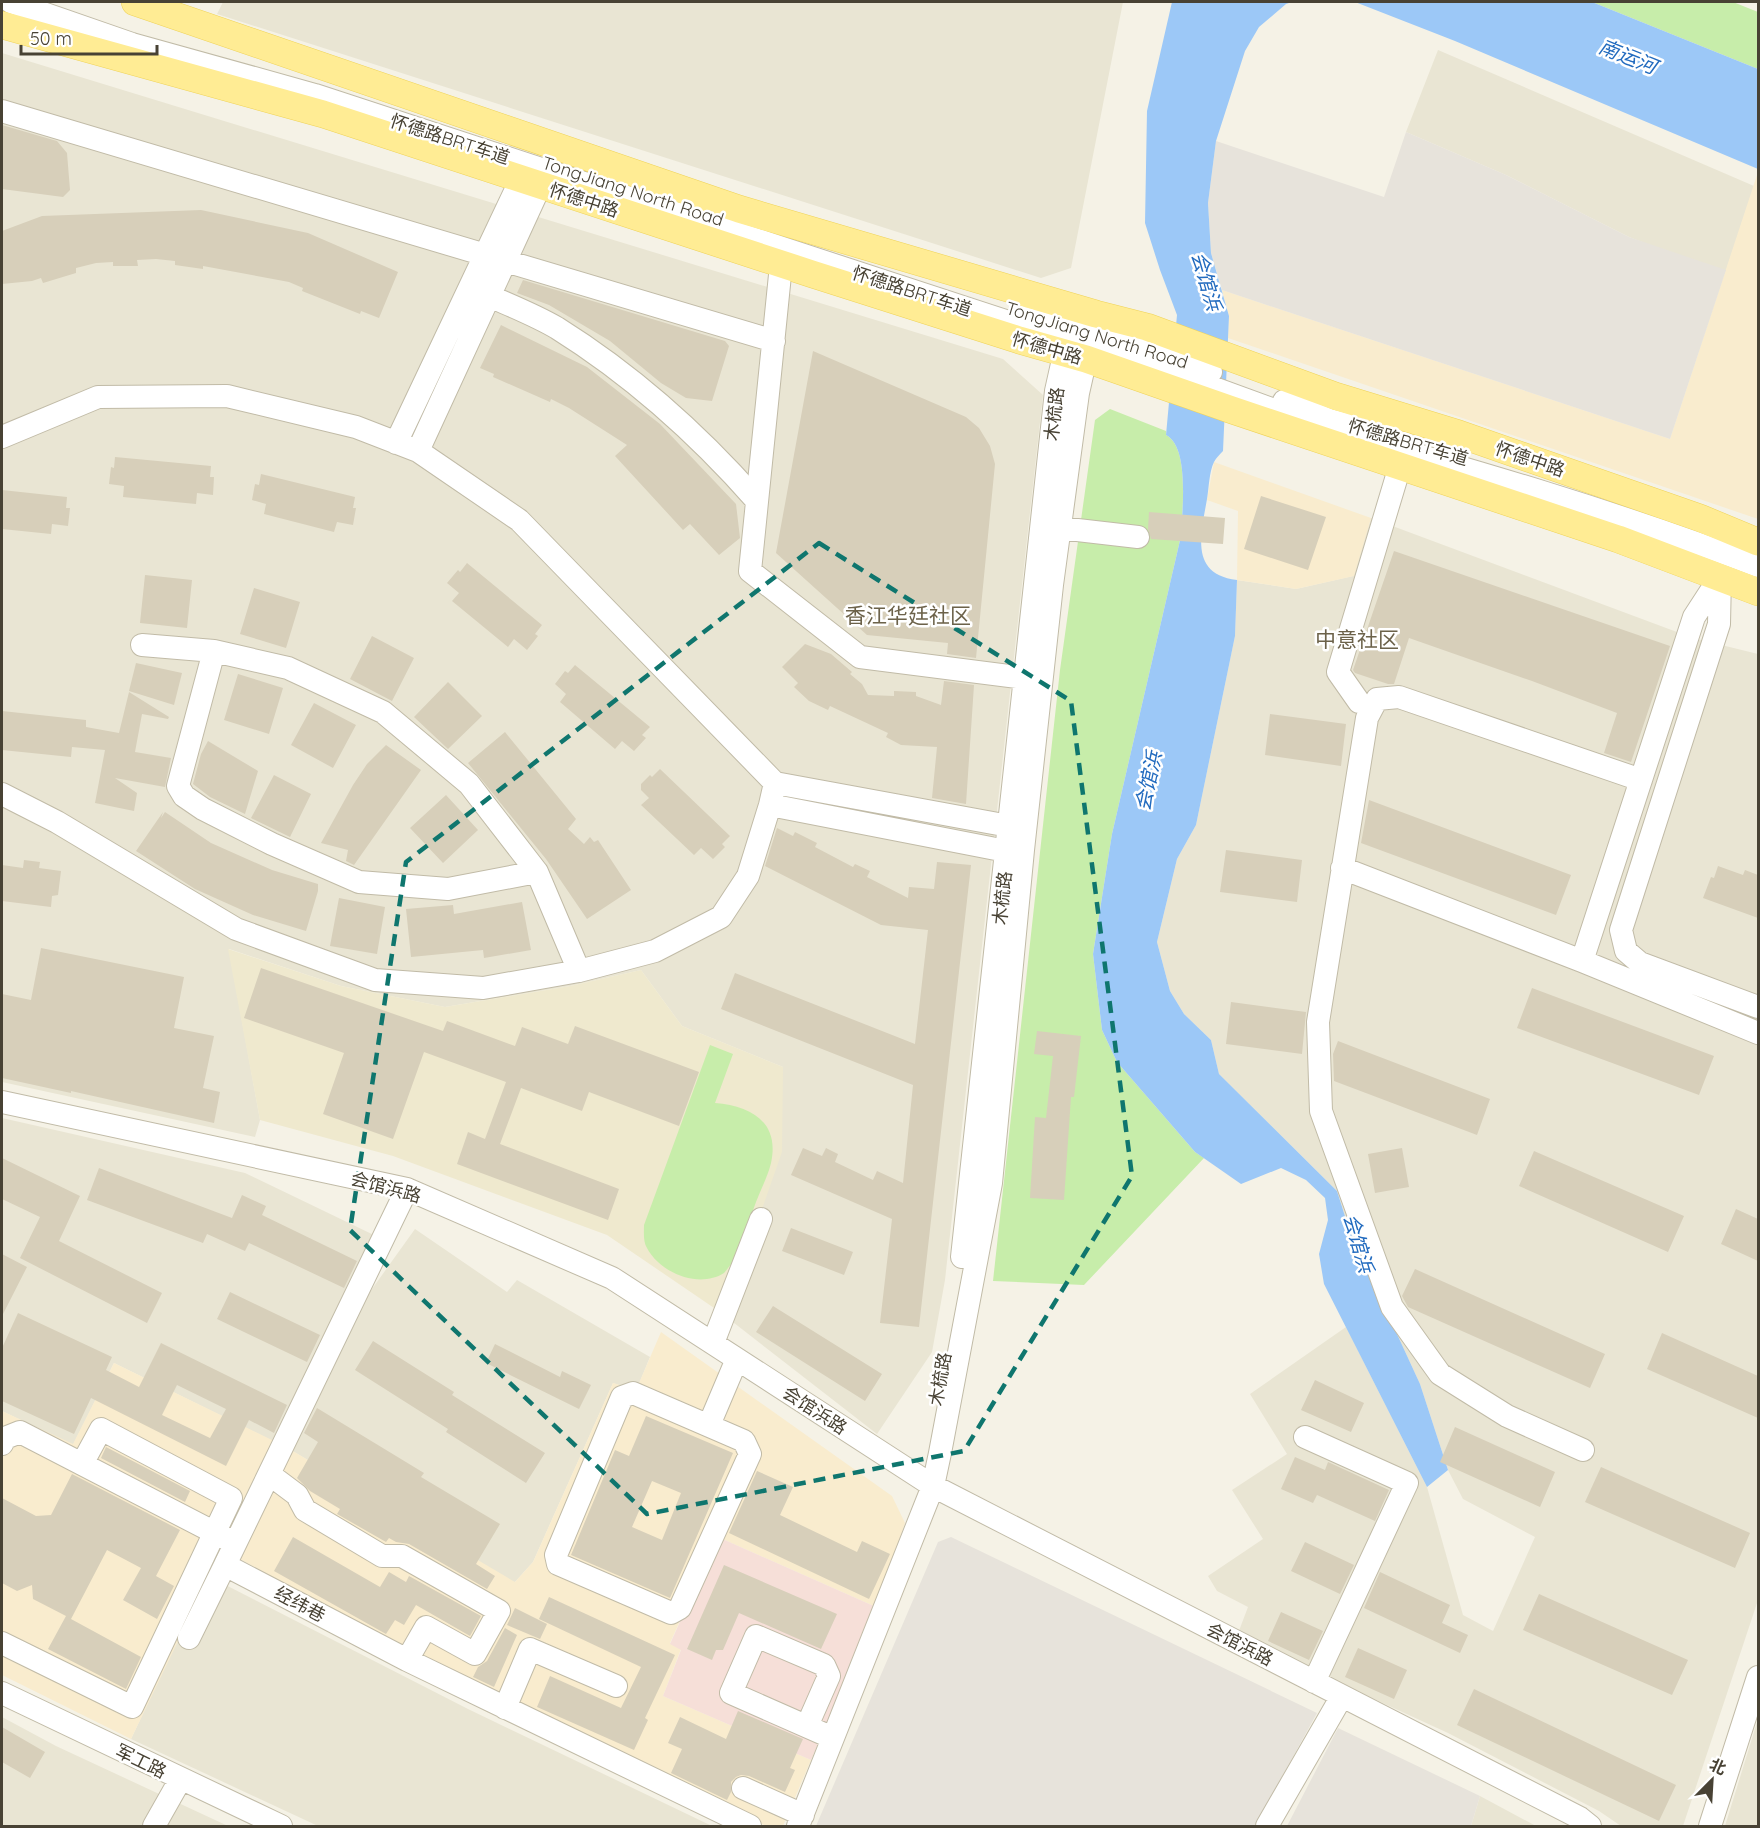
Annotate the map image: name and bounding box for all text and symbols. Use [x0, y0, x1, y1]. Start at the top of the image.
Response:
scale bar [21, 18, 158, 56]
text: 50 m [30, 27, 72, 50]
water label: 南运河 [1596, 33, 1664, 80]
street label: 怀德路BRT车道 [387, 109, 513, 169]
street label: TongJiang North Road [539, 151, 727, 231]
street label: 怀德中路 [546, 178, 622, 222]
water label: 会馆浜 [1187, 249, 1228, 315]
street label: 怀德路BRT车道 [849, 261, 975, 321]
street label: TongJiang North Road [1003, 296, 1191, 374]
street label: 怀德中路 [1009, 327, 1085, 369]
street label: 木梳路 [1039, 386, 1069, 442]
street label: 怀德路BRT车道 [1345, 414, 1471, 470]
street label: 怀德中路 [1492, 436, 1568, 482]
district label: 香江华廷社区 [845, 602, 971, 628]
district label: 中意社区 [1315, 626, 1399, 652]
water label: 会馆浜 [1130, 747, 1167, 813]
street label: 木梳路 [988, 870, 1016, 926]
street label: 会馆浜路 [348, 1167, 424, 1207]
water label: 会馆浜 [1339, 1211, 1380, 1277]
street label: 木梳路 [924, 1350, 956, 1408]
street label: 会馆浜路 [779, 1381, 851, 1439]
street label: 经纬巷 [271, 1581, 329, 1627]
street label: 会馆浜路 [1203, 1617, 1277, 1671]
street label: 军工路 [112, 1739, 170, 1783]
north arrow [1682, 1750, 1742, 1810]
text: 北 [1707, 1754, 1729, 1779]

